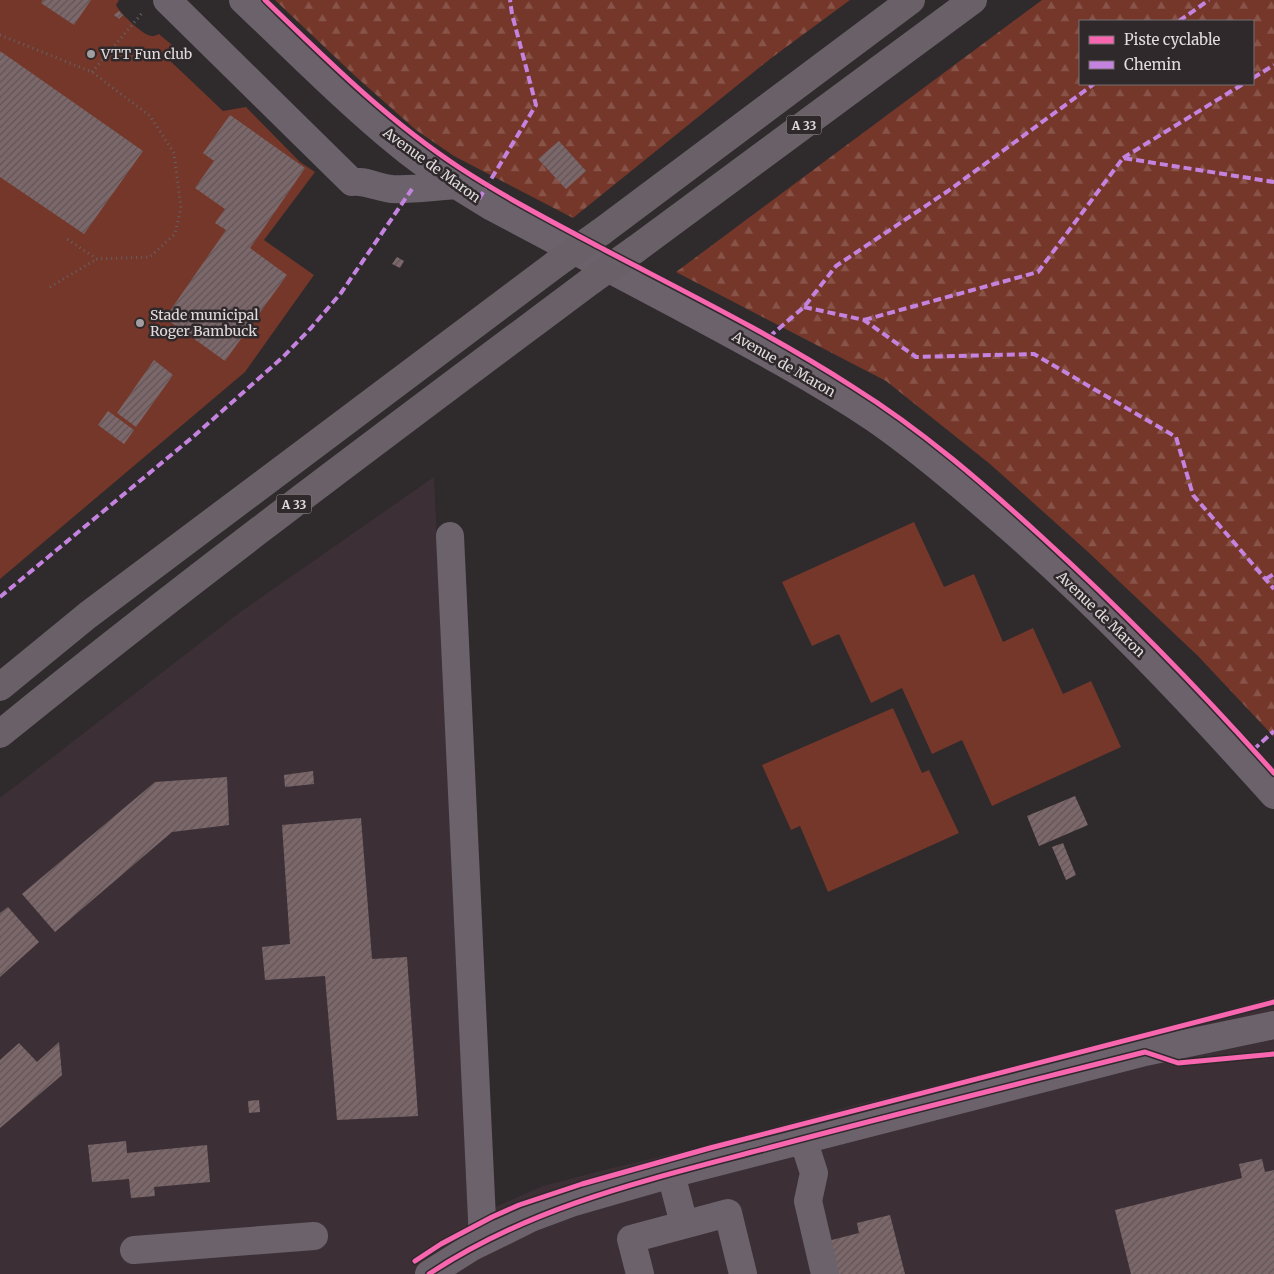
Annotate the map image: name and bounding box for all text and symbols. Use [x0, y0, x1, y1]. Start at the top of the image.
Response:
legend [1079, 20, 1254, 85]
text: Piste cyclable [1124, 30, 1221, 49]
place label: VTT Fun club [100, 45, 192, 63]
marker: VTT Fun club [85, 48, 97, 60]
text: Chemin [1124, 55, 1181, 74]
road number: A 33 [786, 116, 822, 134]
street label: Avenue de Maron [379, 123, 484, 206]
place label: Stade municipal Roger Bambuck [150, 306, 259, 340]
marker: Stade municipal Roger Bambuck [134, 317, 146, 329]
street label: Avenue de Maron [728, 327, 839, 401]
road number: A 33 [276, 494, 312, 514]
street label: Avenue de Maron [1052, 566, 1149, 661]

